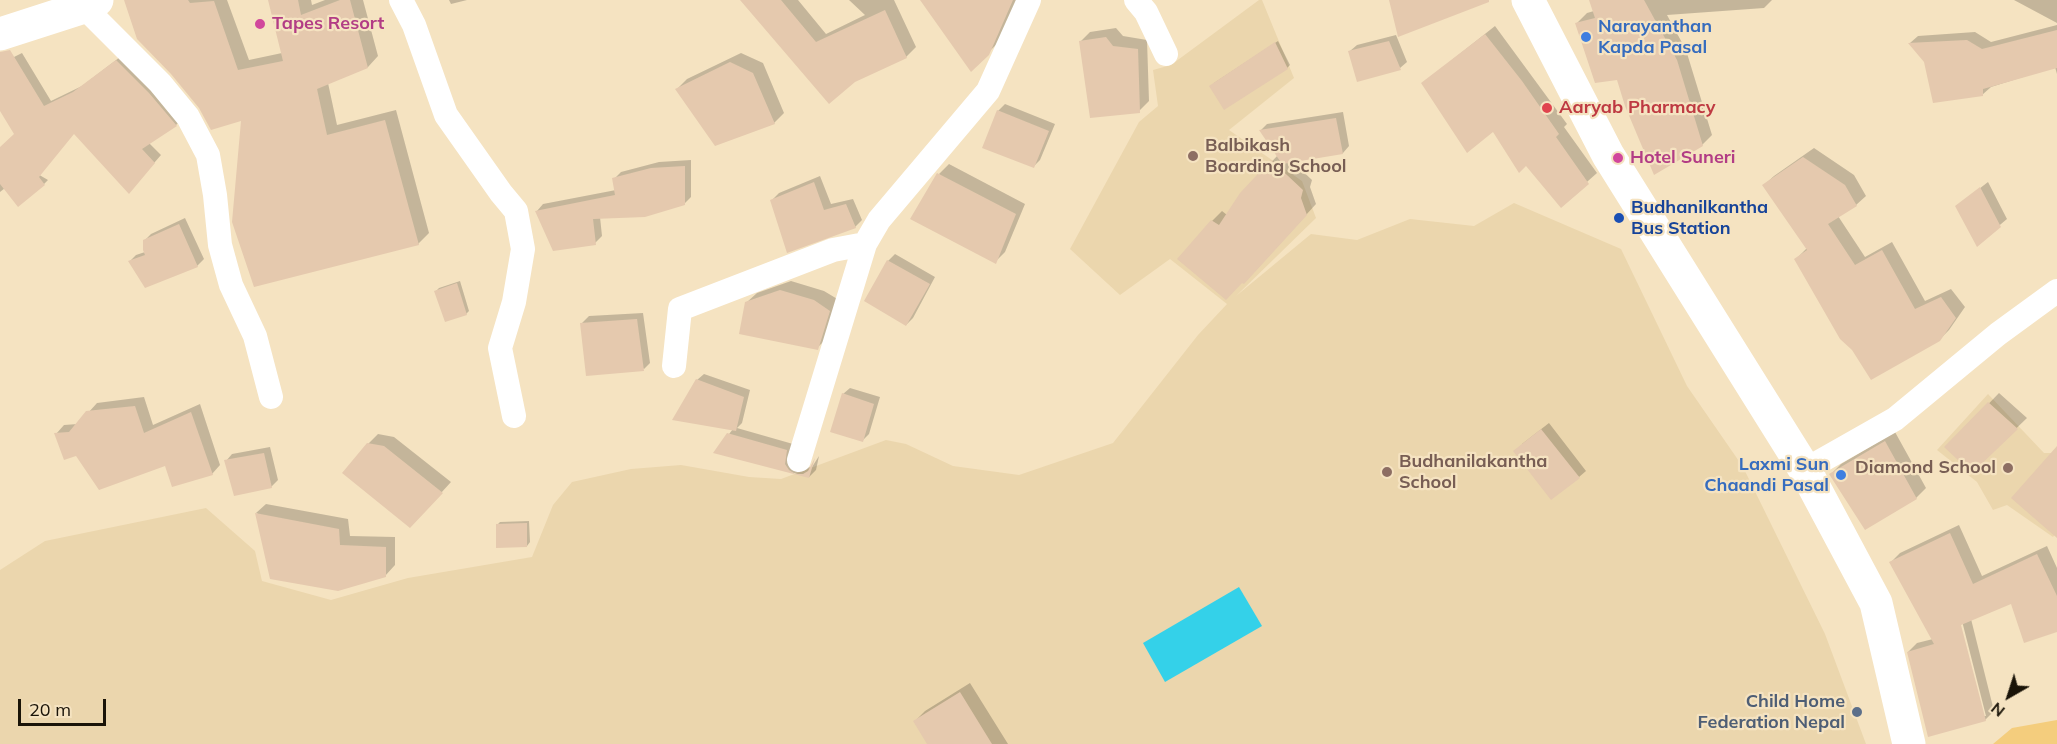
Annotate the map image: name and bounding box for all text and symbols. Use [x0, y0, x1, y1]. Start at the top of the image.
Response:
place label: Tapes Resort [272, 13, 384, 35]
place label: Narayanthan Kapda Pasal [1598, 16, 1712, 58]
marker: Tapes Resort [253, 17, 267, 31]
marker: Narayanthan Kapda Pasal [1579, 30, 1593, 44]
place label: Aaryab Pharmacy [1559, 97, 1716, 119]
marker: Aaryab Pharmacy [1540, 101, 1554, 115]
place label: Balbikash Boarding School [1205, 135, 1347, 178]
place label: Hotel Suneri [1630, 147, 1736, 169]
marker: Balbikash Boarding School [1186, 149, 1200, 163]
marker: Hotel Suneri [1611, 151, 1625, 165]
place label: Budhanilkantha Bus Station [1631, 197, 1768, 240]
marker: Budhanilkantha Bus Station [1612, 211, 1626, 225]
place label: Budhanilakantha School [1399, 451, 1547, 494]
place label: Laxmi Sun Chaandi Pasal [1704, 454, 1829, 496]
place label: Diamond School [1855, 457, 1996, 479]
marker: Diamond School [2001, 461, 2015, 475]
marker: Budhanilakantha School [1380, 465, 1394, 479]
marker: Laxmi Sun Chaandi Pasal [1834, 468, 1848, 482]
north arrow [1979, 666, 2039, 726]
scale bar [21, 687, 110, 725]
place label: Child Home Federation Nepal [1698, 691, 1845, 734]
text: 20 m [29, 698, 71, 721]
text: N [1987, 698, 2009, 722]
marker: Child Home Federation Nepal [1850, 705, 1864, 719]

